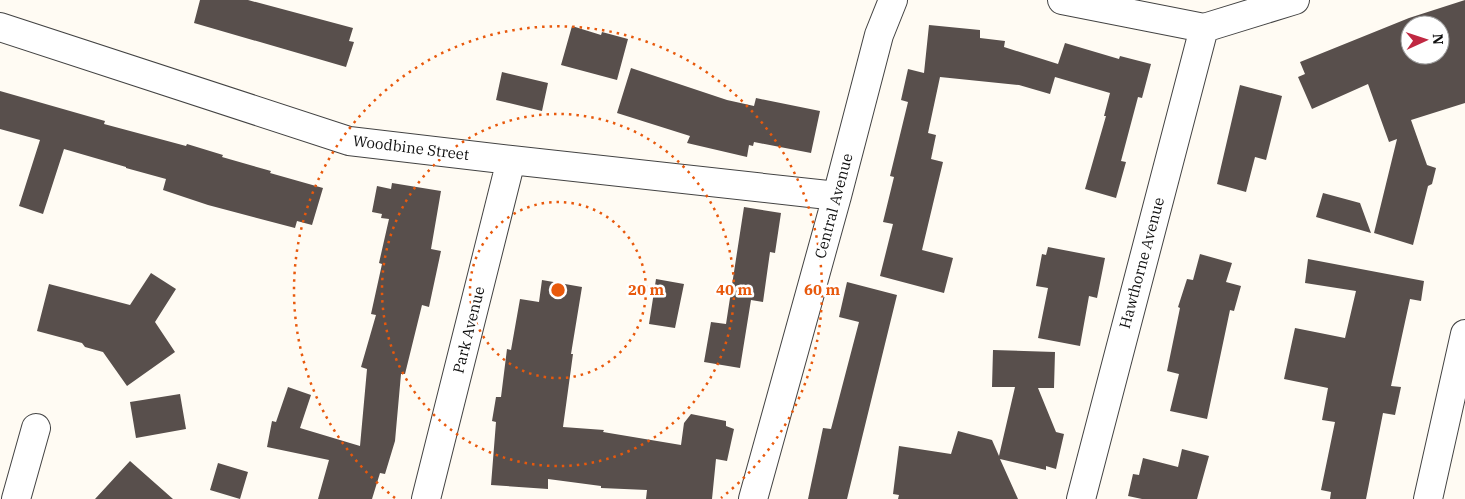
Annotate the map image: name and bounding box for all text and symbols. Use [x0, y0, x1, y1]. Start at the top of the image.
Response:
north arrow [1400, 15, 1450, 65]
text: N [1429, 33, 1447, 45]
street label: Woodbine Street [352, 131, 470, 164]
street label: Central Avenue [810, 151, 857, 261]
street label: Hawthorne Avenue [1115, 195, 1168, 331]
text: 20 m [628, 280, 664, 299]
text: 40 m [716, 280, 752, 299]
text: 60 m [804, 280, 840, 299]
centre of rings [549, 281, 567, 299]
street label: Park Avenue [449, 284, 488, 375]

